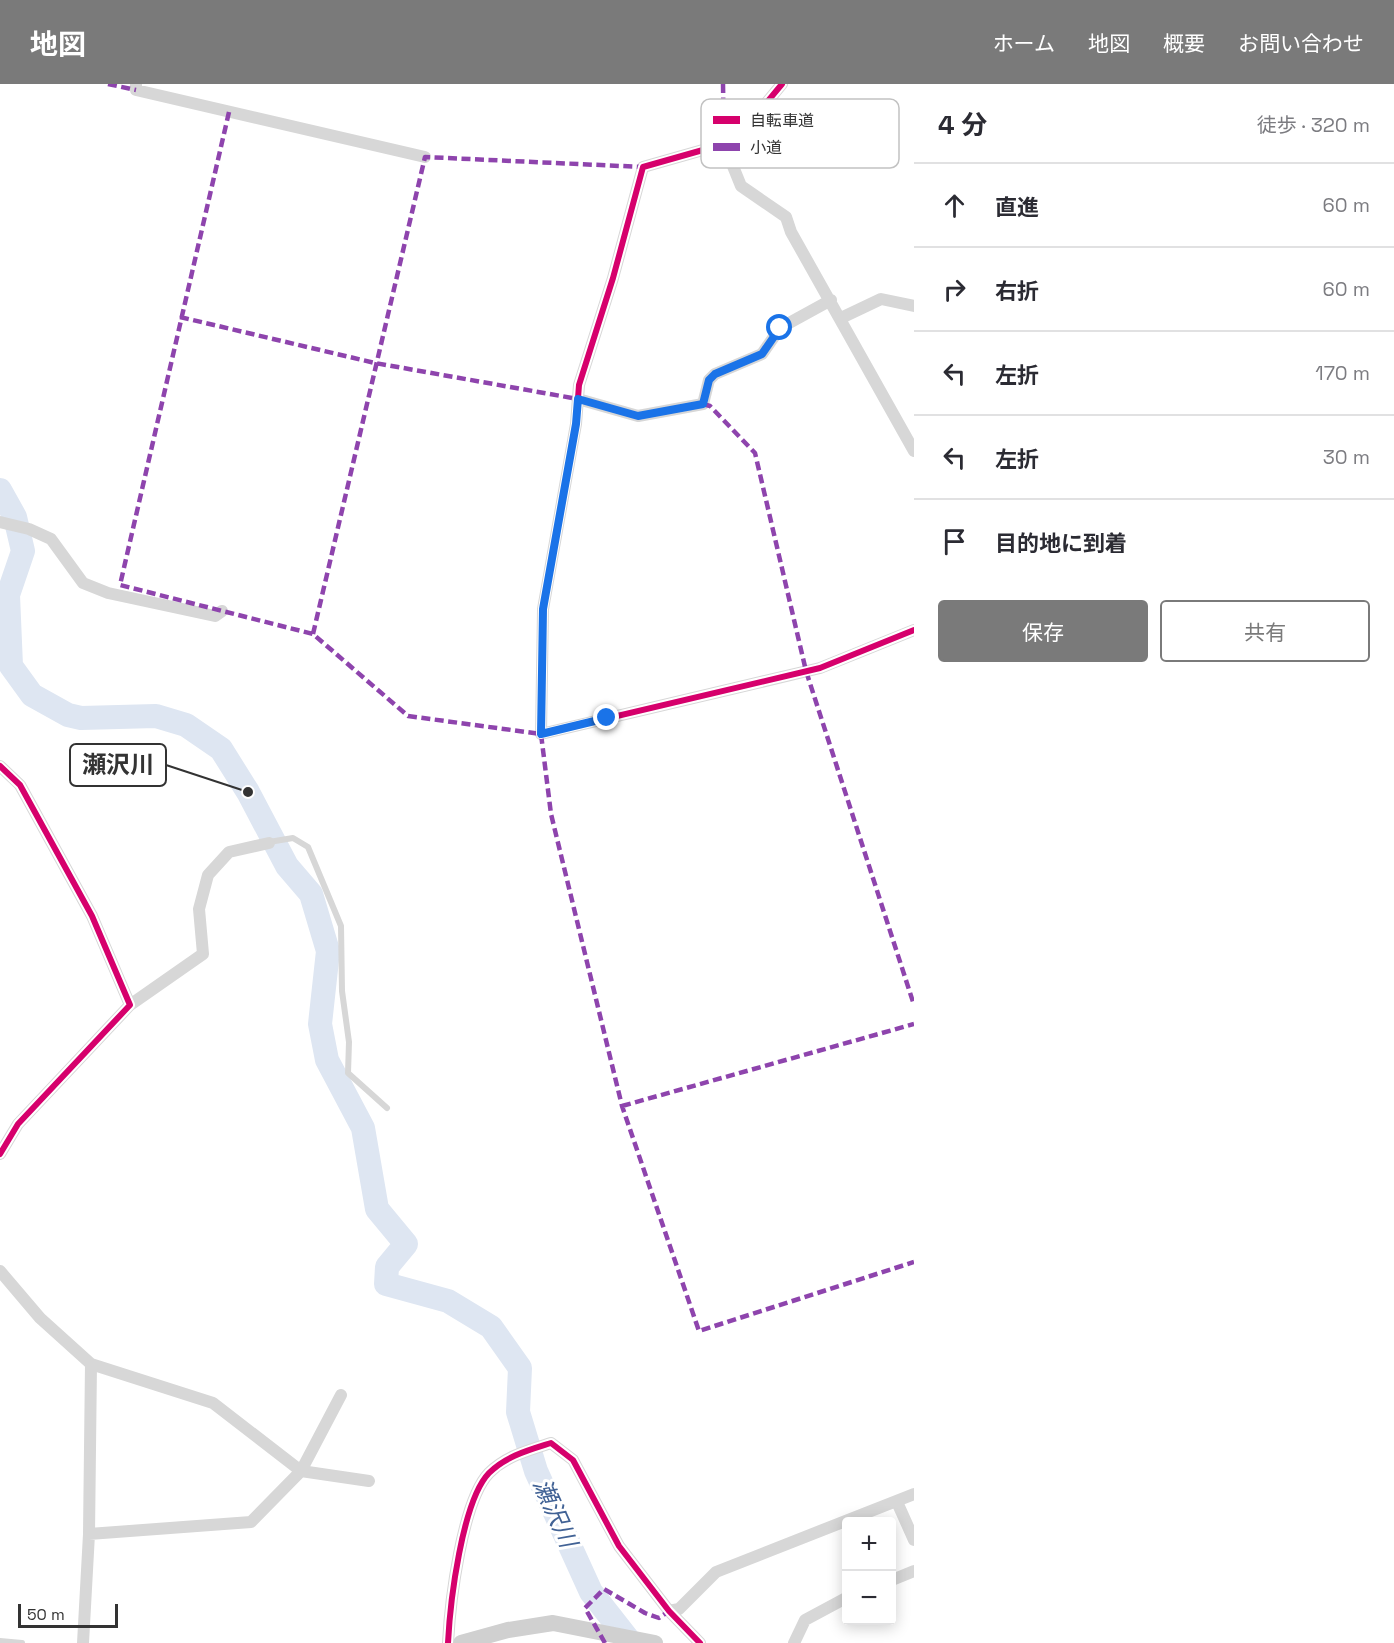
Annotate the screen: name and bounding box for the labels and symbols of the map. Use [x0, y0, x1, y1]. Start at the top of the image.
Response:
legend [701, 99, 899, 168]
text: 自転車道 [750, 110, 814, 131]
text: 小道 [750, 137, 782, 158]
route start [766, 314, 792, 340]
route end [593, 704, 619, 730]
callout: 瀬沢川 [70, 744, 166, 786]
text: 瀬沢川 [82, 749, 154, 780]
water label: 瀬沢川 [527, 1474, 585, 1555]
scale bar [18, 1601, 118, 1628]

